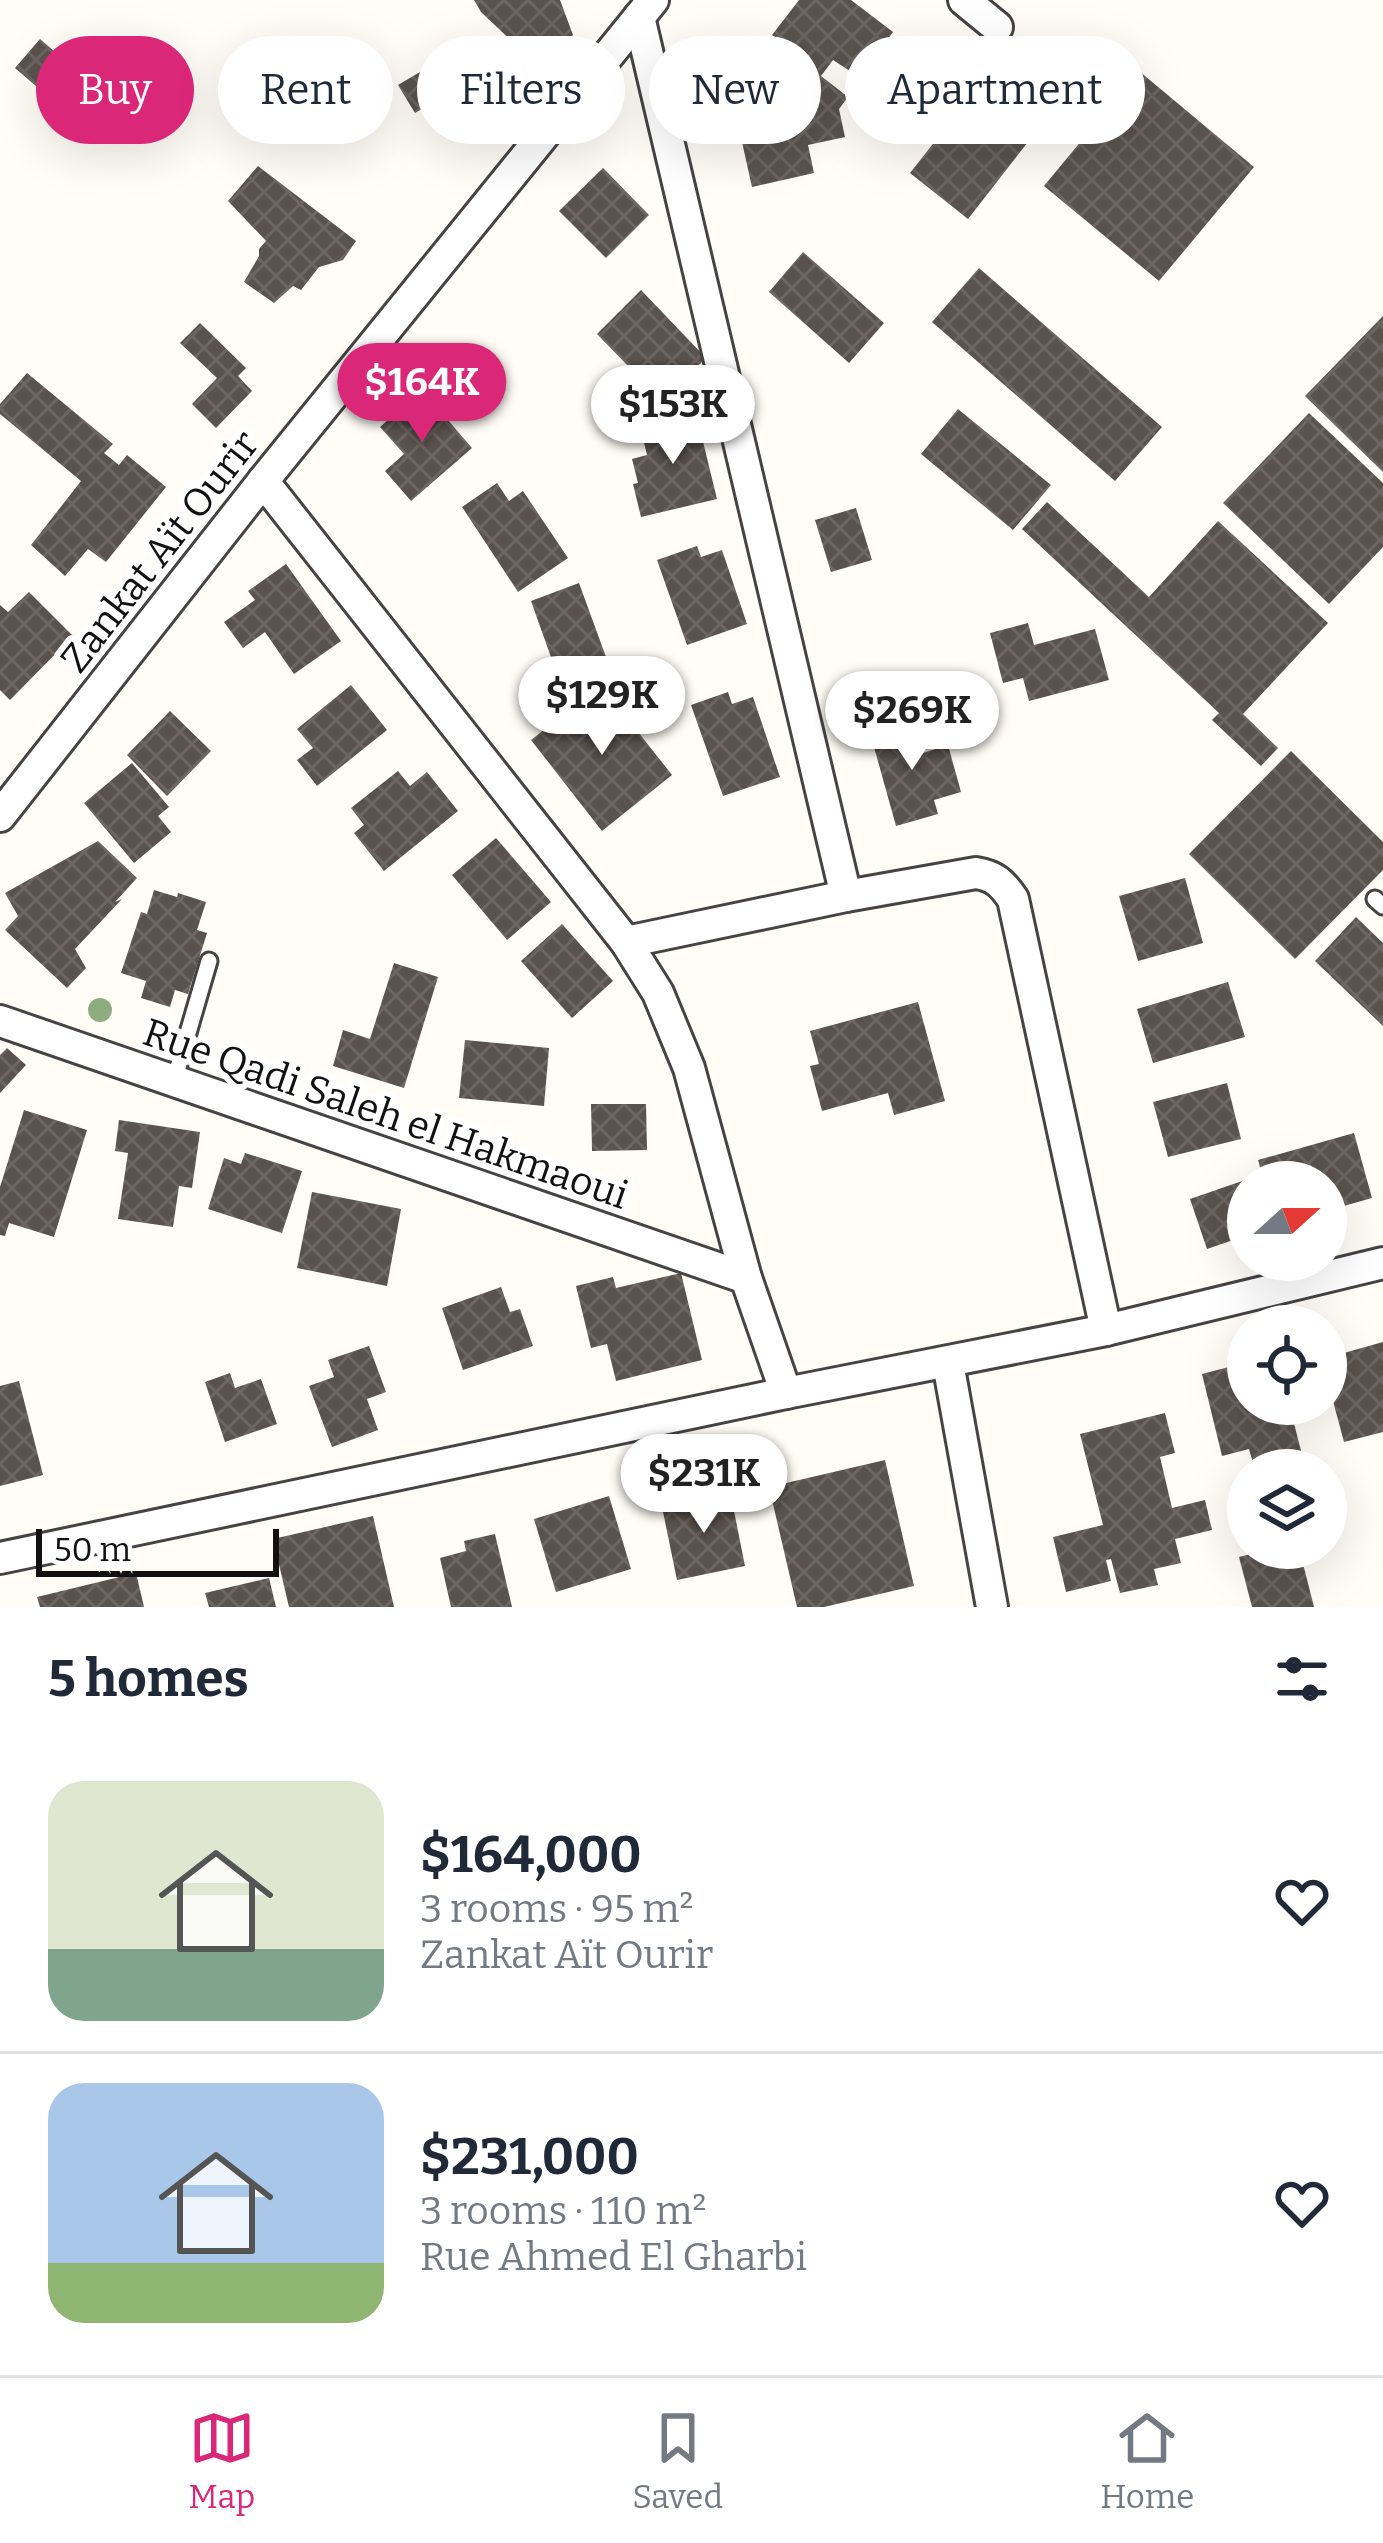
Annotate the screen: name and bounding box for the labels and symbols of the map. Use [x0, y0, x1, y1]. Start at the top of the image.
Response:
pin: $164K [338, 343, 506, 445]
pin: $153K [589, 365, 757, 467]
street label: Zankat Aït Ourir [51, 422, 268, 681]
pin: $129K [518, 656, 686, 758]
pin: $269K [828, 671, 996, 773]
street label: Rue Qadi Saleh el Hakmaoui [137, 1009, 634, 1219]
north arrow [1227, 1161, 1347, 1281]
pin: $231K [620, 1434, 788, 1536]
scale bar [36, 1523, 279, 1576]

